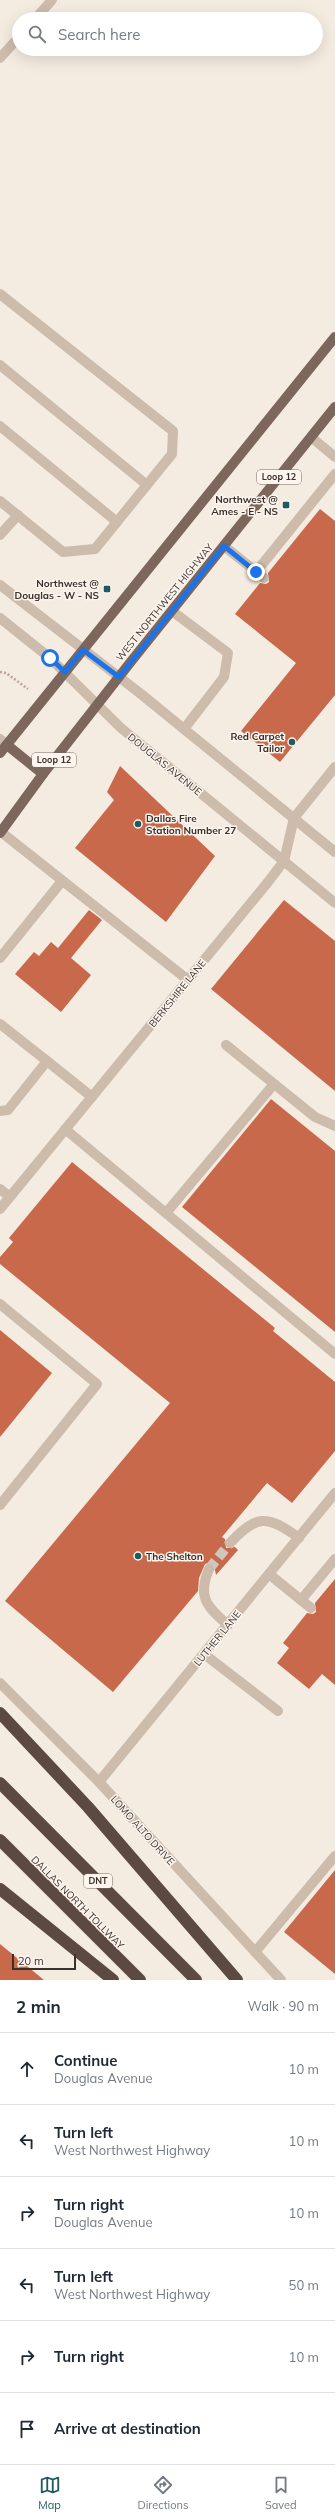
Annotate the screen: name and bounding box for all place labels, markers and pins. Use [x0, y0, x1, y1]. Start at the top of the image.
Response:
place label: Northwest @ Ames - E - NS [211, 493, 279, 518]
marker: Northwest @ Ames - E - NS [281, 500, 291, 510]
place label: Northwest @ Douglas - W - NS [15, 577, 100, 602]
marker: Northwest @ Douglas - W - NS [102, 584, 112, 594]
place label: Red Carpet Tailor [230, 730, 284, 755]
marker: Red Carpet Tailor [287, 737, 297, 747]
place label: Dallas Fire Station Number 27 [146, 812, 236, 837]
marker: Dallas Fire Station Number 27 [133, 819, 143, 829]
place label: The Shelton [146, 1550, 203, 1563]
marker: The Shelton [133, 1551, 143, 1561]

